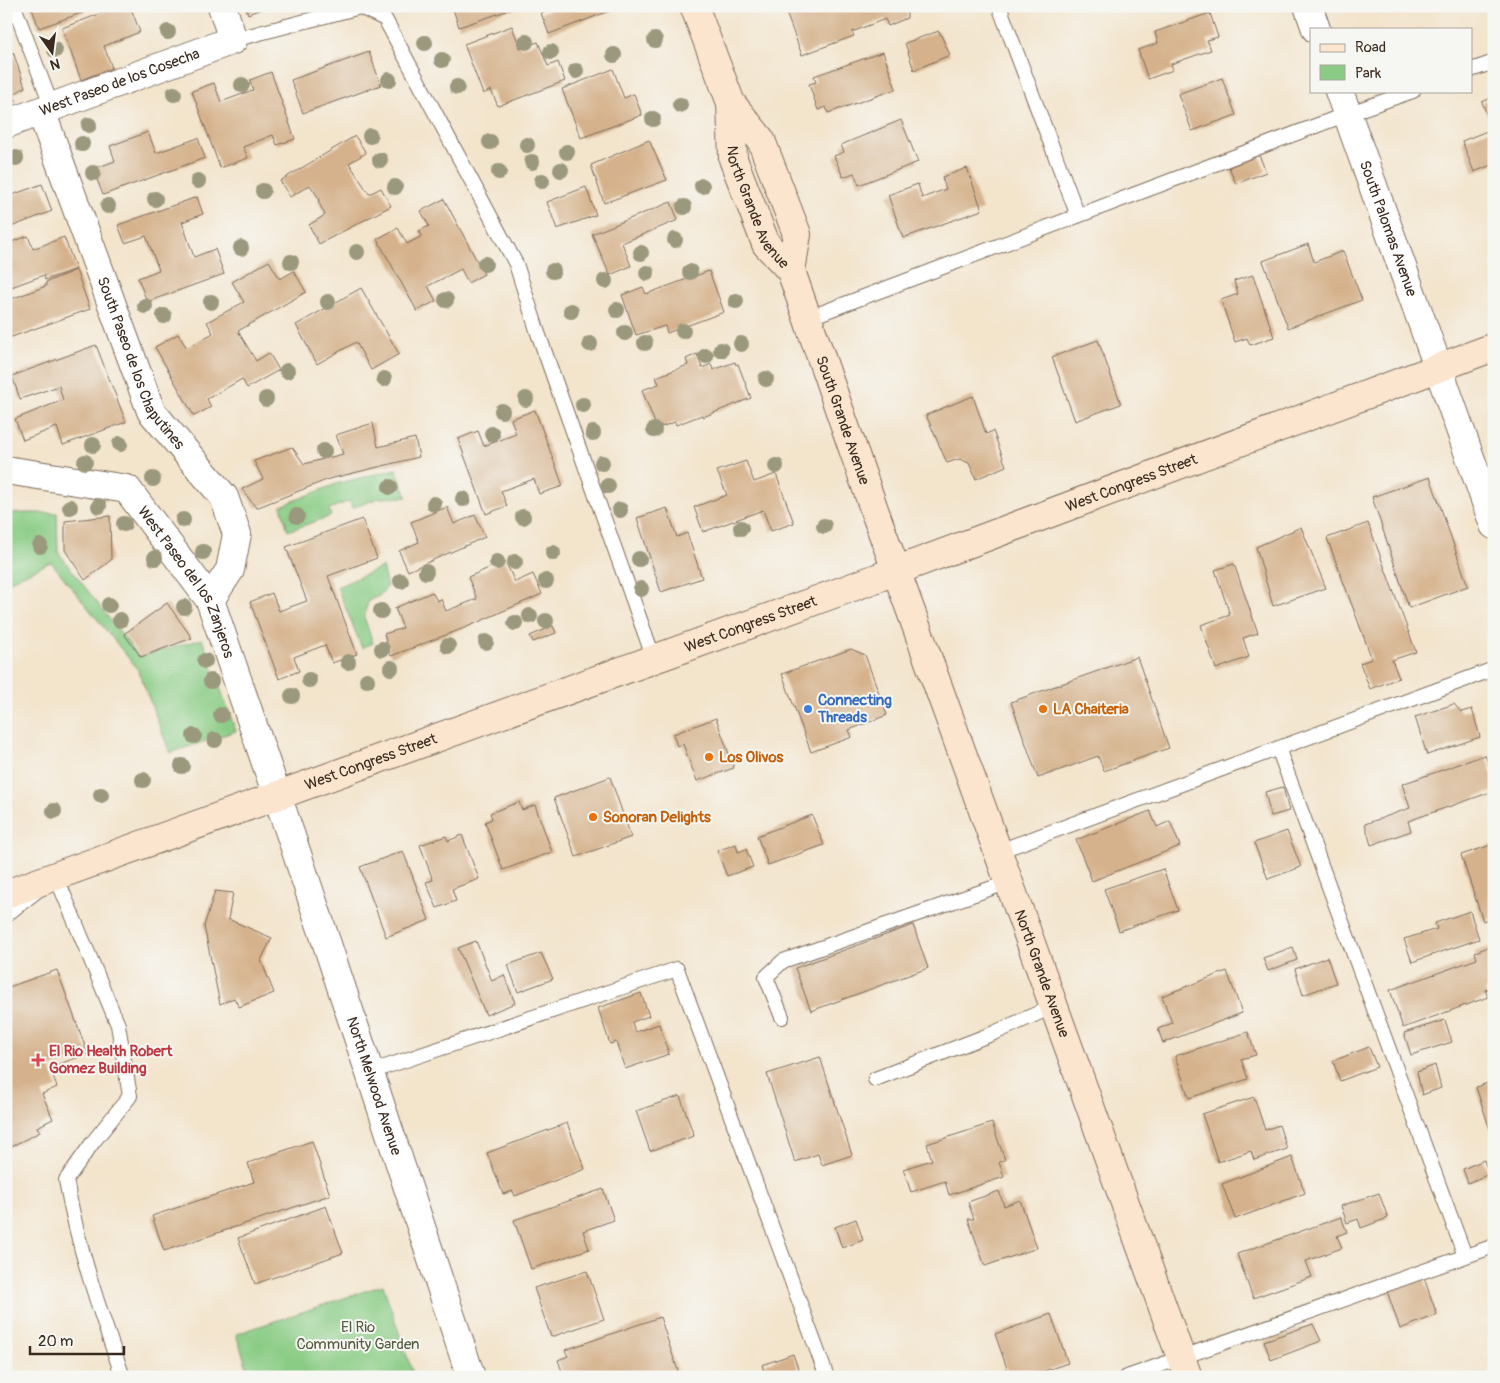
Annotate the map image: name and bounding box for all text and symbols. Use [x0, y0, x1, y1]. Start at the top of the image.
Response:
north arrow [28, 28, 78, 78]
legend [1310, 28, 1472, 92]
text: Road [1355, 38, 1386, 57]
street label: West Paseo de los Cosecha [37, 44, 202, 121]
text: N [48, 55, 62, 74]
text: Park [1355, 64, 1382, 83]
street label: North Grande Avenue [723, 145, 793, 273]
street label: South Palomas Avenue [1355, 158, 1421, 300]
street label: South Paseo de los Chaputines [93, 274, 189, 454]
street label: South Grande Avenue [811, 353, 874, 488]
street label: West Congress Street [1063, 450, 1201, 517]
street label: West Paseo del los Zanjeros [133, 503, 238, 661]
street label: West Congress Street [682, 592, 820, 657]
place label: Connecting Threads [817, 691, 892, 727]
place label: LA Chaiteria [1053, 700, 1129, 719]
marker: Connecting Threads [802, 703, 814, 715]
marker: LA Chaiteria [1037, 703, 1049, 715]
street label: West Congress Street [302, 729, 441, 795]
place label: Los Olivos [719, 748, 783, 767]
marker: Los Olivos [703, 751, 715, 763]
place label: Sonoran Delights [603, 808, 711, 827]
marker: Sonoran Delights [587, 811, 599, 823]
street label: North Grande Avenue [1010, 907, 1074, 1041]
street label: North Melwood Avenue [342, 1014, 406, 1158]
place label: El Rio Health Robert Gomez Building [49, 1042, 173, 1078]
marker: El Rio Health Robert Gomez Building [31, 1053, 45, 1067]
park label: El Rio Community Garden [297, 1318, 419, 1354]
scale bar [30, 1323, 124, 1355]
text: 20 m [38, 1332, 73, 1351]

